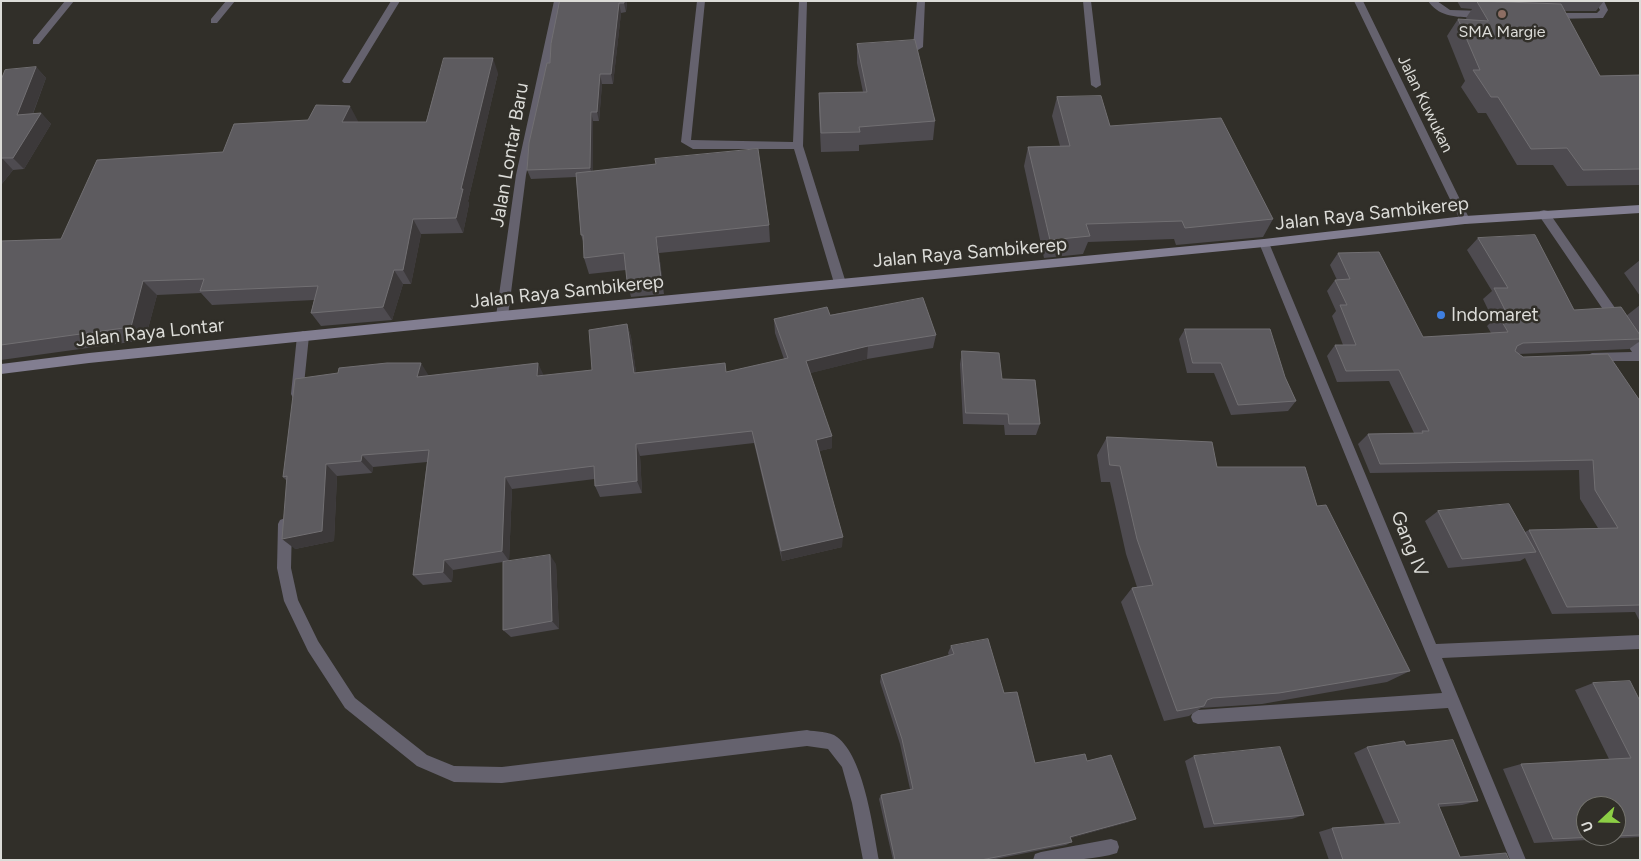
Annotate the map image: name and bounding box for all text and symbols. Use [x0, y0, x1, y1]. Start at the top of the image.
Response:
marker: SMA Margie [1496, 8, 1508, 20]
place label: SMA Margie [1458, 22, 1546, 42]
street label: Jalan Kuwukan [1393, 52, 1457, 156]
street label: Jalan Lontar Baru [486, 81, 534, 229]
street label: Jalan Raya Sambikerep [1274, 192, 1470, 236]
street label: Jalan Raya Sambikerep [872, 233, 1068, 273]
street label: Jalan Raya Sambikerep [469, 270, 665, 314]
place label: Indomaret [1451, 304, 1539, 326]
marker: Indomaret [1435, 309, 1447, 321]
street label: Jalan Raya Lontar [75, 314, 225, 352]
street label: Gang IV [1386, 508, 1432, 580]
north arrow [1576, 796, 1626, 846]
text: U [1578, 819, 1597, 834]

